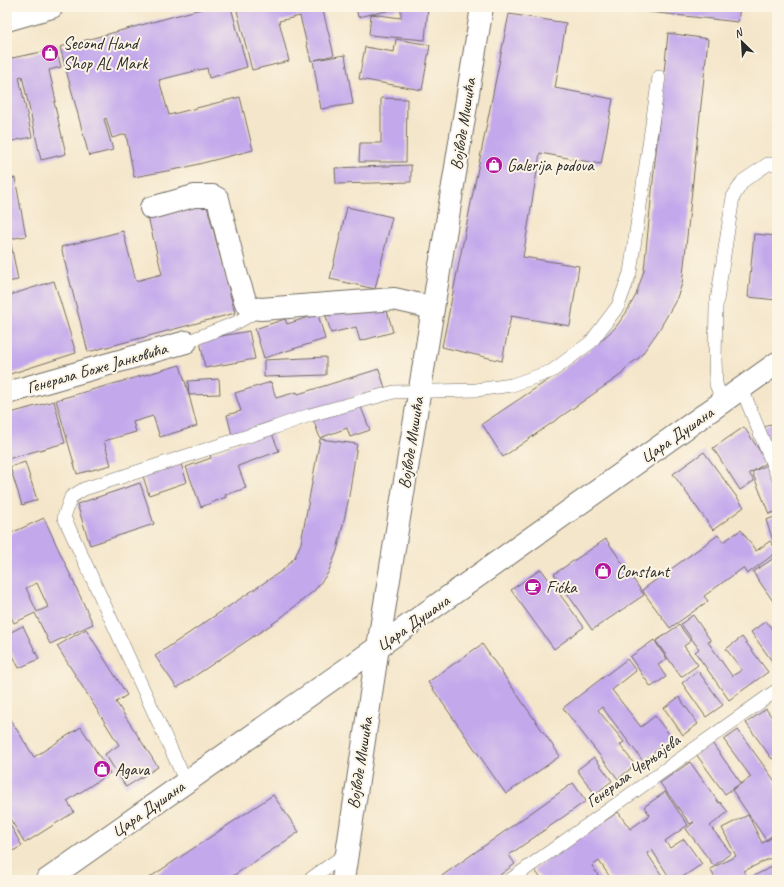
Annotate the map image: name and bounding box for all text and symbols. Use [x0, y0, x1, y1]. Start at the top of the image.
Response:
north arrow [722, 22, 762, 62]
text: N [732, 24, 746, 41]
place label: Second Hand Shop AL Mark [63, 33, 149, 74]
shop icon: Second Hand Shop AL Mark [40, 43, 60, 63]
street label: Војводе Мишића [445, 75, 481, 171]
shop icon: Galerija podova [484, 155, 504, 175]
place label: Galerija podova [507, 155, 595, 176]
street label: Генерала Боже Јанковића [24, 338, 171, 398]
street label: Војводе Мишића [393, 394, 429, 490]
street label: Цара Душана [636, 402, 719, 468]
shop icon: Constant [593, 561, 613, 581]
place label: Constant [616, 561, 672, 582]
cafe icon: Fićka [523, 577, 543, 597]
place label: Fićka [546, 577, 578, 598]
street label: Цара Душана [372, 590, 455, 656]
street label: Војводе Мишића [342, 714, 378, 810]
street label: Генерала Черњајева [582, 729, 685, 812]
shop icon: Agava [92, 759, 112, 779]
place label: Agava [115, 759, 151, 780]
street label: Цара Душана [107, 776, 190, 842]

